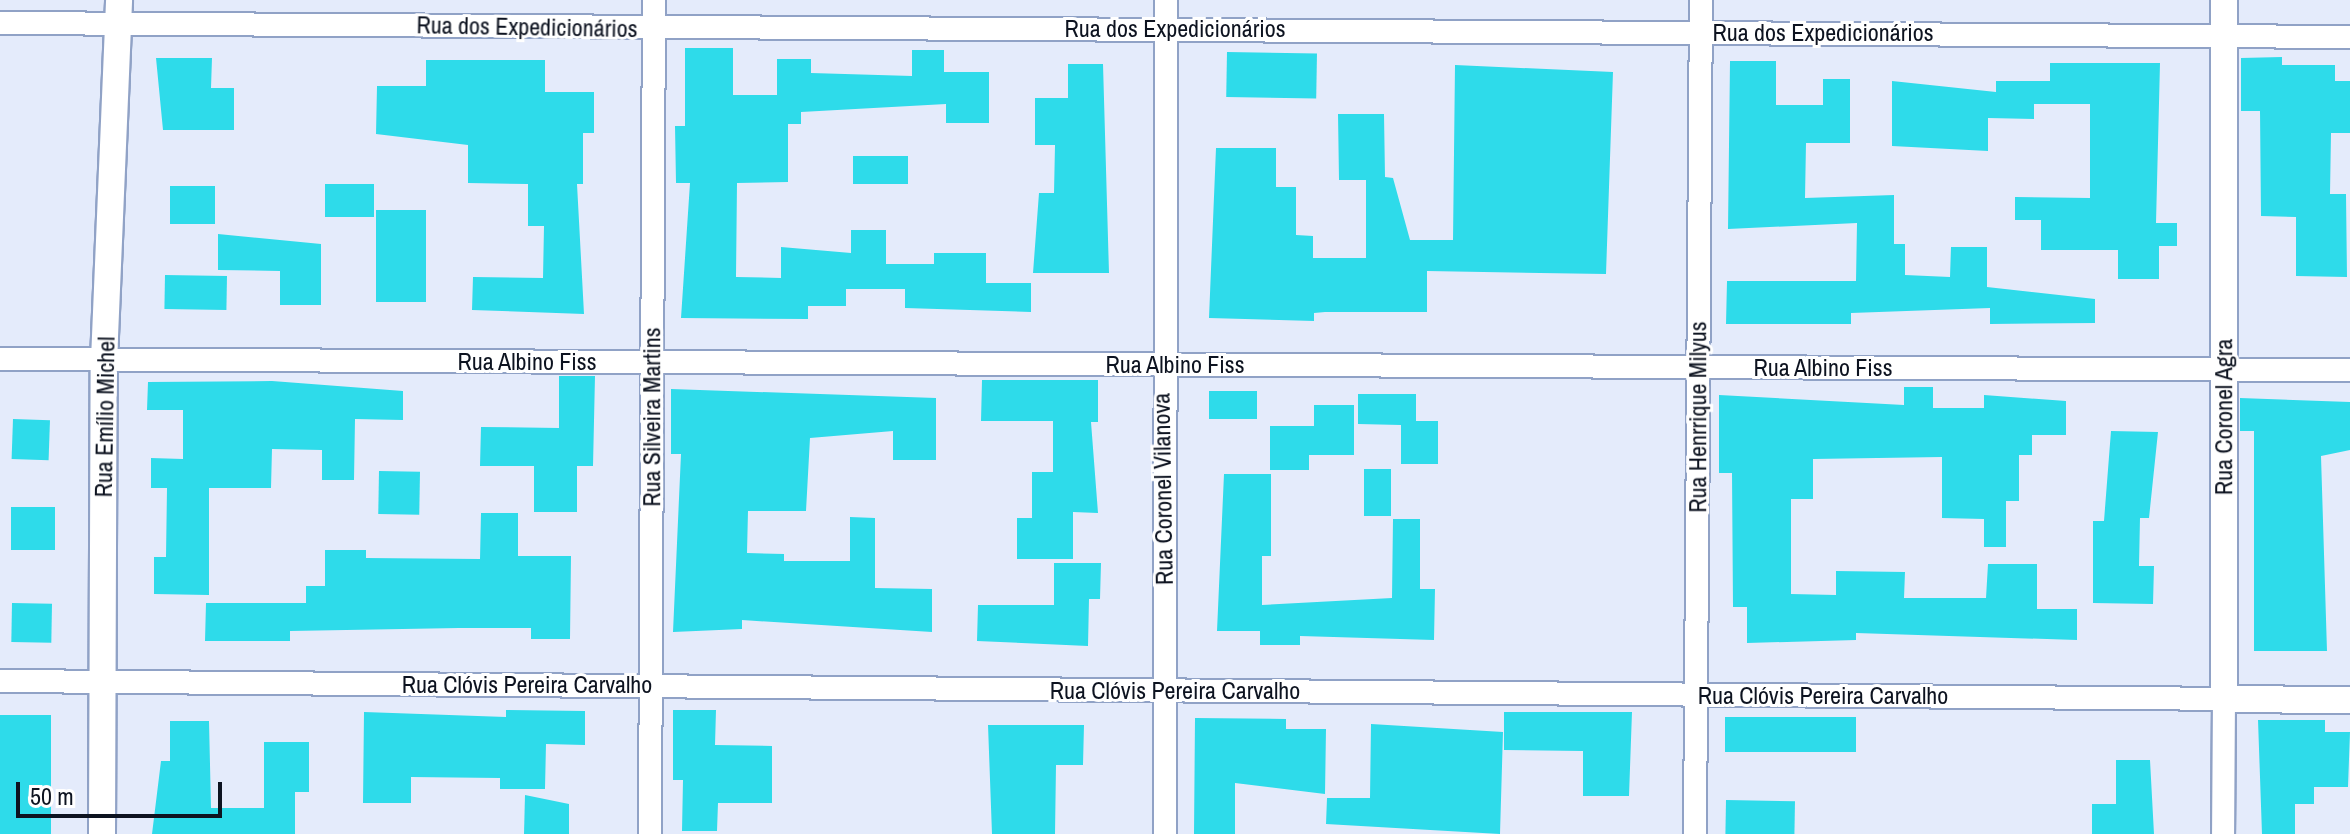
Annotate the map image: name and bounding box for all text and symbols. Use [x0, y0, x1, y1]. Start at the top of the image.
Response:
street label: Rua dos Expedicionários [416, 11, 638, 43]
street label: Rua dos Expedicionários [1065, 15, 1285, 43]
street label: Rua dos Expedicionários [1713, 19, 1933, 47]
street label: Rua Henrrique Milyus [1684, 321, 1712, 513]
street label: Rua Silveira Martins [638, 327, 666, 507]
street label: Rua Emílio Michel [89, 336, 121, 498]
street label: Rua Coronel Agra [2210, 338, 2238, 496]
street label: Rua Albino Fiss [457, 348, 597, 376]
street label: Rua Albino Fiss [1105, 351, 1245, 379]
street label: Rua Albino Fiss [1753, 354, 1893, 382]
street label: Rua Coronel Vilanova [1147, 393, 1179, 585]
street label: Rua Clóvis Pereira Carvalho [402, 671, 652, 699]
street label: Rua Clóvis Pereira Carvalho [1050, 677, 1300, 705]
street label: Rua Clóvis Pereira Carvalho [1698, 682, 1948, 710]
scale bar [20, 766, 226, 816]
text: 50 m [30, 780, 74, 812]

